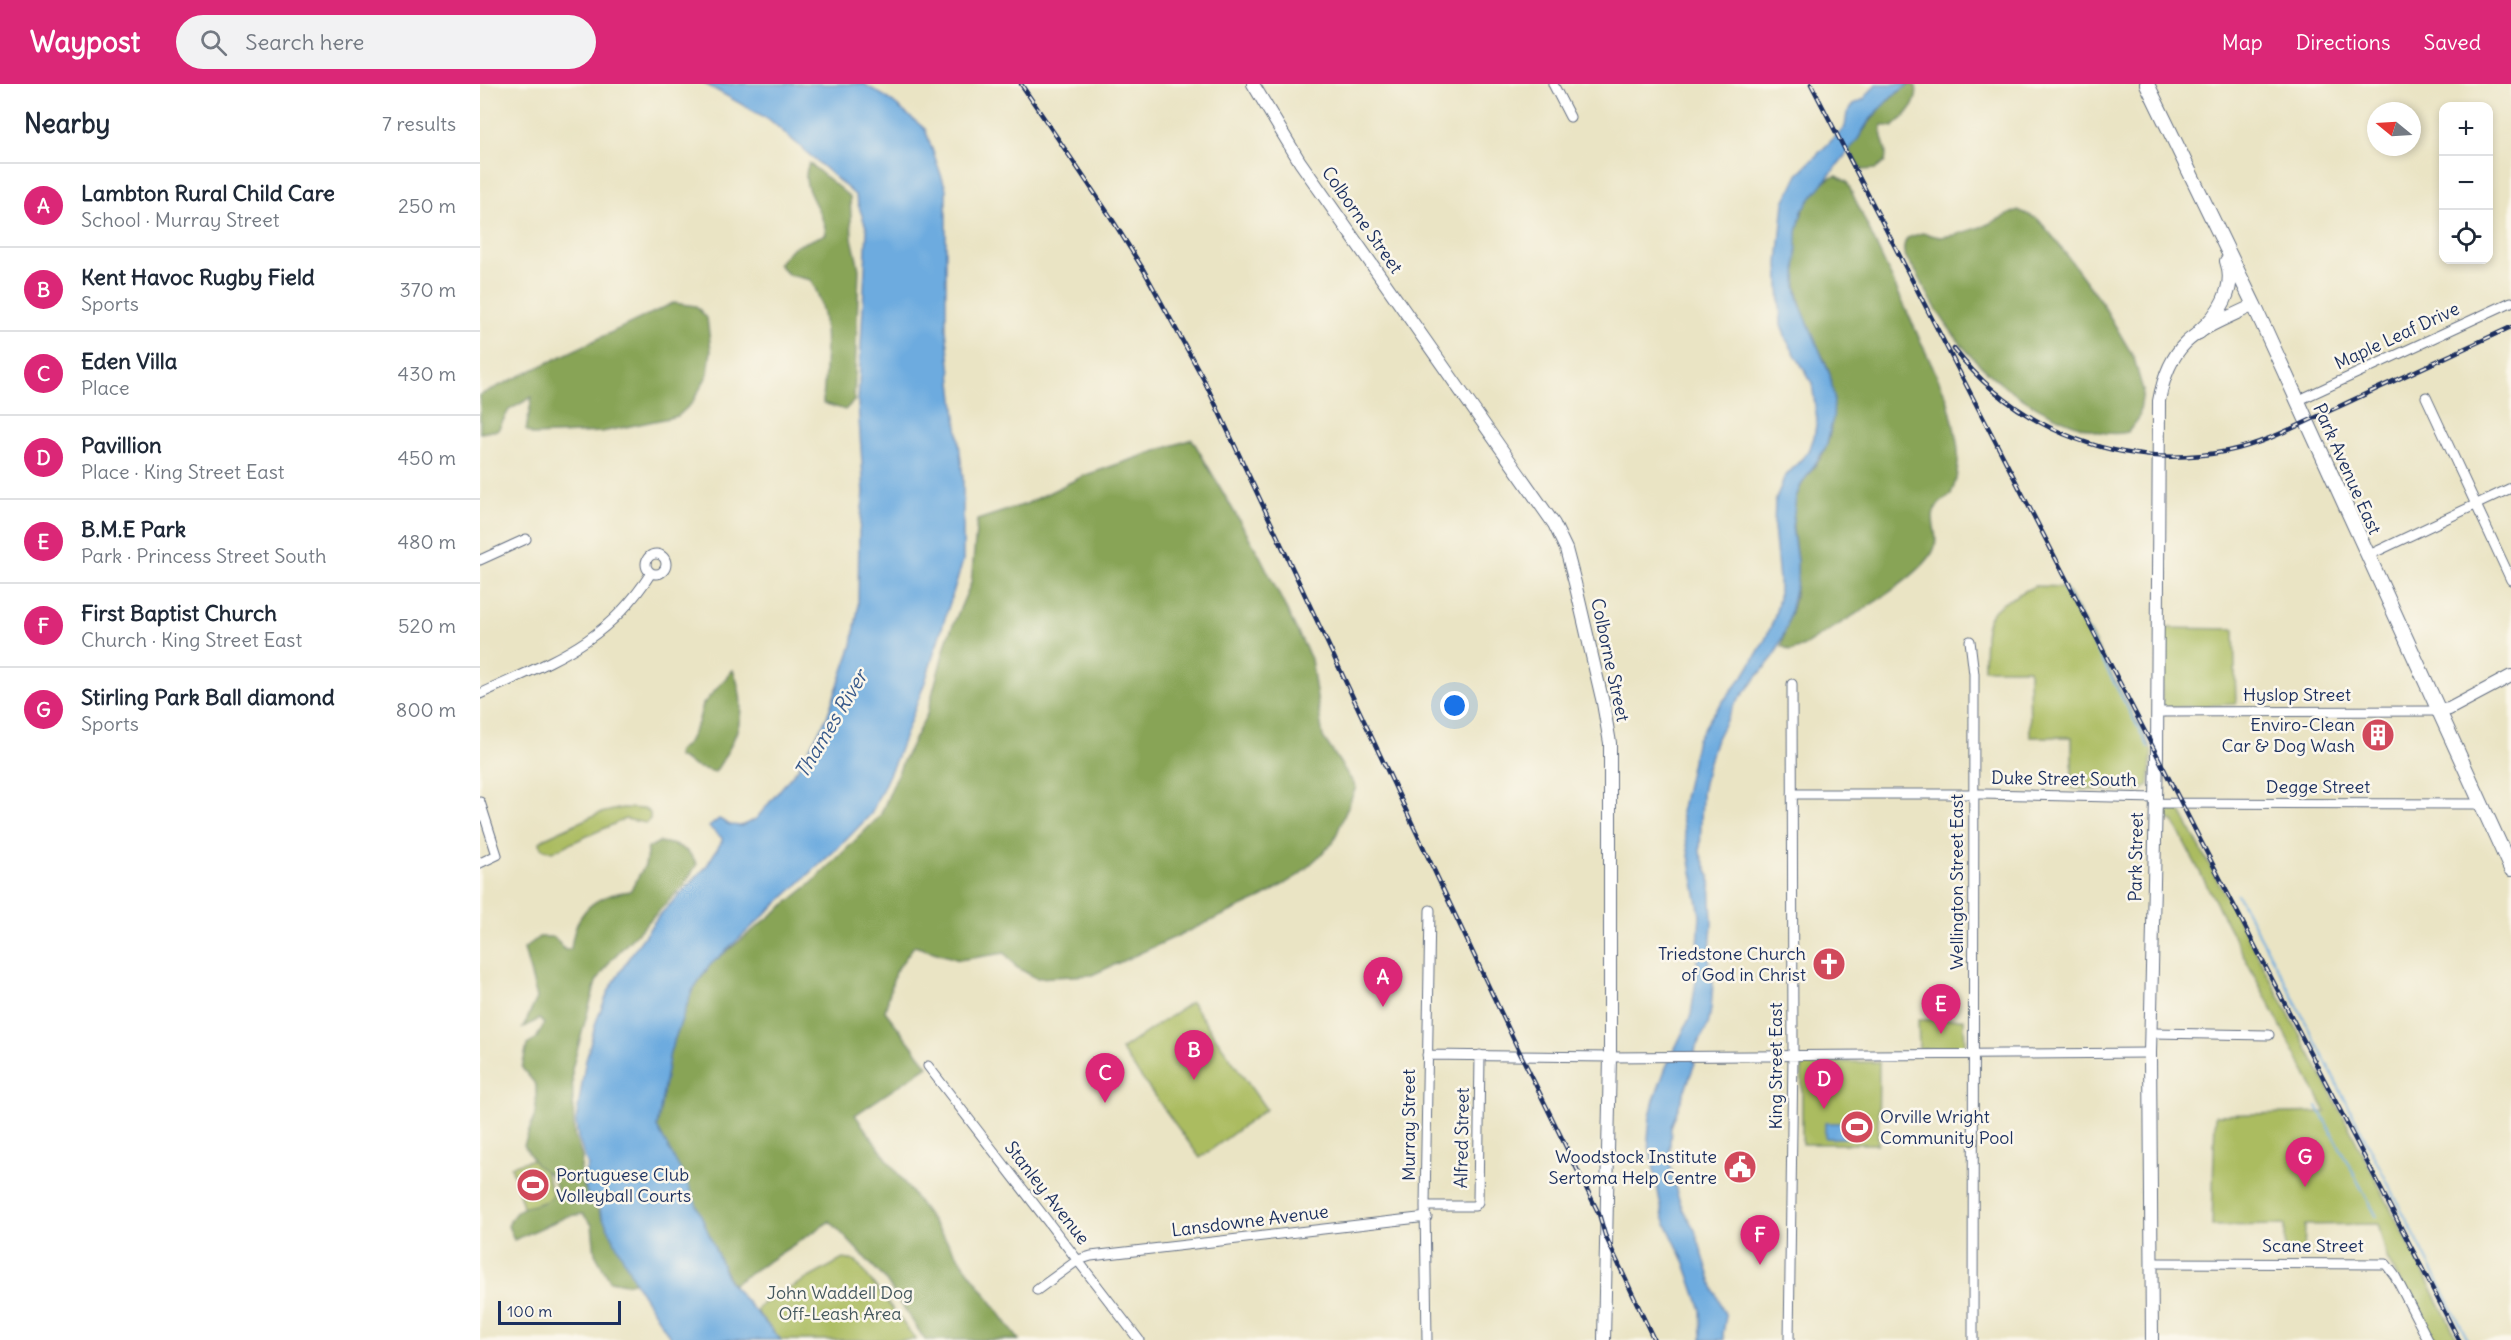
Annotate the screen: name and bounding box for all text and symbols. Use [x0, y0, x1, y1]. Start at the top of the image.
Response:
search box [176, 15, 596, 69]
text: Waypost [30, 24, 140, 60]
icon: search [197, 26, 230, 59]
text: Search here [245, 28, 364, 56]
text: Map [2222, 29, 2263, 56]
text: Directions [2296, 29, 2390, 56]
text: Saved [2423, 29, 2481, 56]
north arrow [2367, 102, 2421, 156]
map controls [2439, 102, 2493, 264]
button: + [2439, 102, 2493, 156]
text: Nearby [24, 107, 110, 140]
text: 7 results [382, 111, 456, 136]
button: − [2439, 156, 2493, 210]
street label: Colborne Street [1317, 162, 1408, 278]
text: Lambton Rural Child Care [81, 179, 335, 207]
text: A [37, 193, 50, 218]
text: 250 m [398, 193, 456, 218]
text: School · Murray Street [81, 207, 279, 232]
button: locate [2439, 210, 2493, 264]
text: Kent Havoc Rugby Field [81, 263, 315, 291]
text: B [37, 277, 50, 302]
text: 370 m [399, 277, 456, 302]
text: Sports [81, 291, 139, 316]
street label: Maple Leaf Drive [2331, 297, 2463, 374]
text: Eden Villa [81, 347, 177, 375]
text: C [37, 361, 50, 386]
text: 430 m [398, 361, 456, 386]
text: Place [81, 375, 129, 400]
street label: Park Avenue East [2308, 400, 2387, 538]
text: Pavillion [81, 431, 162, 459]
text: D [36, 445, 51, 470]
text: 450 m [397, 445, 456, 470]
text: Place · King Street East [81, 459, 285, 484]
text: B.M.E Park [81, 515, 186, 543]
text: E [38, 529, 49, 554]
text: 480 m [397, 529, 456, 554]
text: Park · Princess Street South [81, 543, 327, 568]
street label: Colborne Street [1586, 596, 1635, 724]
text: First Baptist Church [81, 599, 277, 627]
text: F [38, 613, 49, 638]
text: 520 m [398, 613, 456, 638]
text: Church · King Street East [81, 627, 302, 652]
water label: Thames River [789, 663, 874, 782]
text: Stirling Park Ball diamond [81, 683, 335, 711]
street label: Hyslop Street [2243, 683, 2351, 706]
your location [1440, 691, 1469, 720]
text: G [36, 697, 51, 722]
text: 800 m [396, 697, 456, 722]
text: Sports [81, 711, 139, 736]
place label: Enviro-Clean Car & Dog Wash [2222, 713, 2355, 757]
building icon: Enviro-Clean Car & Dog Wash [2360, 717, 2396, 753]
street label: Duke Street South [1991, 766, 2137, 791]
street label: Degge Street [2266, 775, 2370, 798]
street label: Wellington Street East [1945, 794, 1968, 970]
street label: Park Street [2123, 812, 2148, 902]
place label: Triedstone Church of God in Christ [1658, 942, 1806, 986]
church icon: Triedstone Church of God in Christ [1811, 946, 1847, 982]
pin: A [1364, 958, 1402, 1007]
pin: E [1922, 984, 1960, 1034]
street label: King Street East [1764, 1002, 1787, 1130]
pin: B [1174, 1030, 1214, 1080]
pin: C [1086, 1054, 1124, 1103]
pin: D [1804, 1060, 1844, 1109]
street label: Murray Street [1397, 1069, 1420, 1181]
street label: Alfred Street [1449, 1087, 1474, 1189]
place label: Orville Wright Community Pool [1880, 1105, 2014, 1149]
sports icon: Orville Wright Community Pool [1839, 1109, 1875, 1145]
street label: Stanley Avenue [1000, 1136, 1095, 1249]
pin: G [2286, 1138, 2324, 1187]
place label: Woodstock Institute Sertoma Help Centre [1548, 1145, 1717, 1189]
public building icon: Woodstock Institute Sertoma Help Centre [1722, 1149, 1758, 1185]
place label: Portuguese Club Volleyball Courts [556, 1163, 691, 1207]
sports icon: Portuguese Club Volleyball Courts [515, 1167, 551, 1203]
street label: Lansdowne Avenue [1170, 1199, 1330, 1242]
pin: F [1740, 1216, 1780, 1265]
street label: Scane Street [2262, 1234, 2364, 1257]
park label: John Waddell Dog Off-Leash Area [767, 1281, 913, 1325]
scale bar [498, 1298, 621, 1326]
text: 100 m [507, 1301, 552, 1321]

